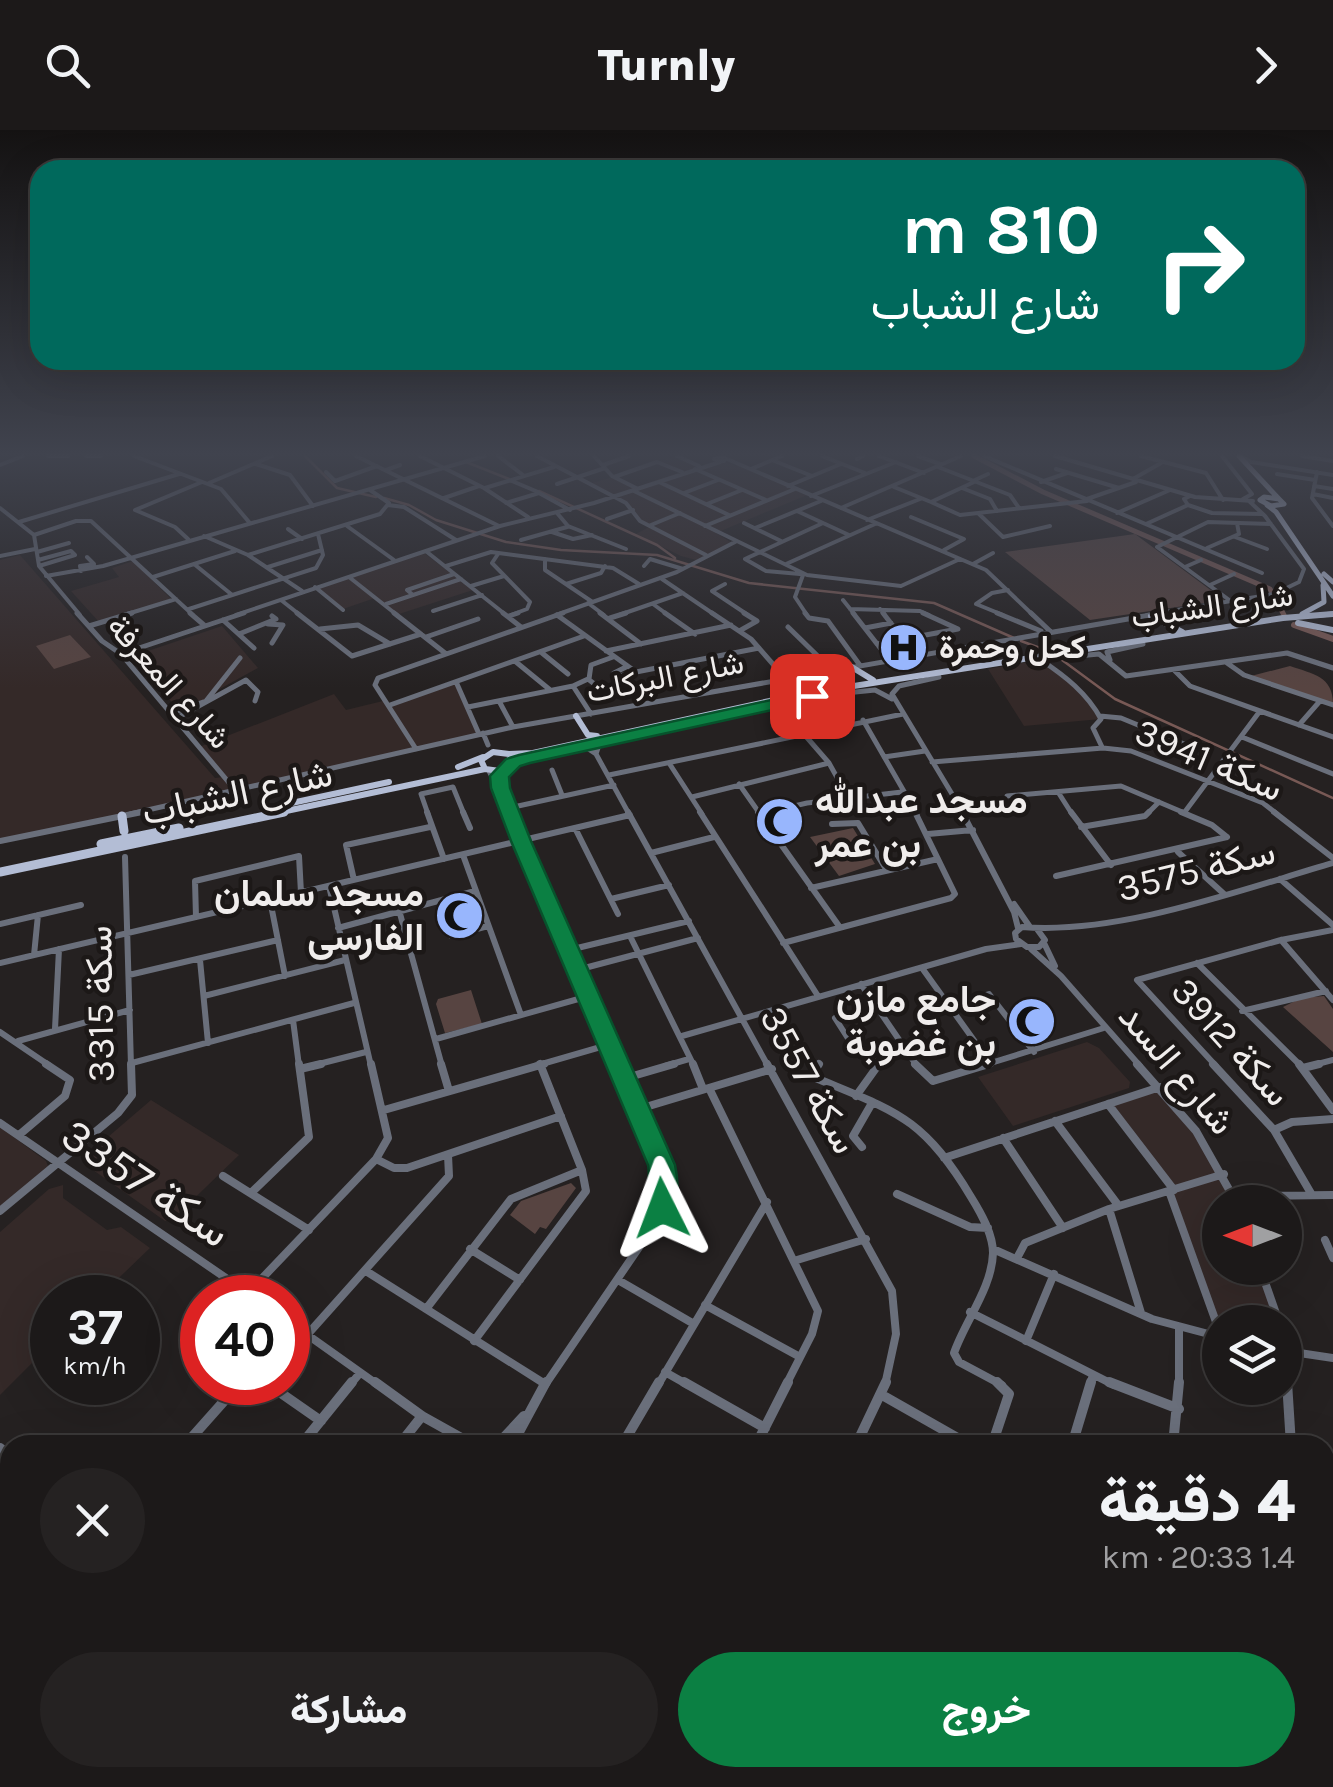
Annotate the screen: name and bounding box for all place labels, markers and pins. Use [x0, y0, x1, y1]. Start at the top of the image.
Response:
hospital icon: كحل وحمرة [878, 621, 930, 673]
place label: كحل وحمرة [939, 629, 1086, 667]
pin [770, 654, 855, 739]
place label: مسجد عبدالله بن عمر [814, 777, 1028, 868]
mosque icon: مسجد عبدالله بن عمر [754, 796, 806, 848]
place label: مسجد سلمان الفارسى [214, 871, 424, 961]
mosque icon: مسجد سلمان الفارسى [433, 889, 485, 941]
place label: جامع مازن بن غضوبة [836, 977, 996, 1067]
mosque icon: جامع مازن بن غضوبة [1005, 995, 1057, 1047]

